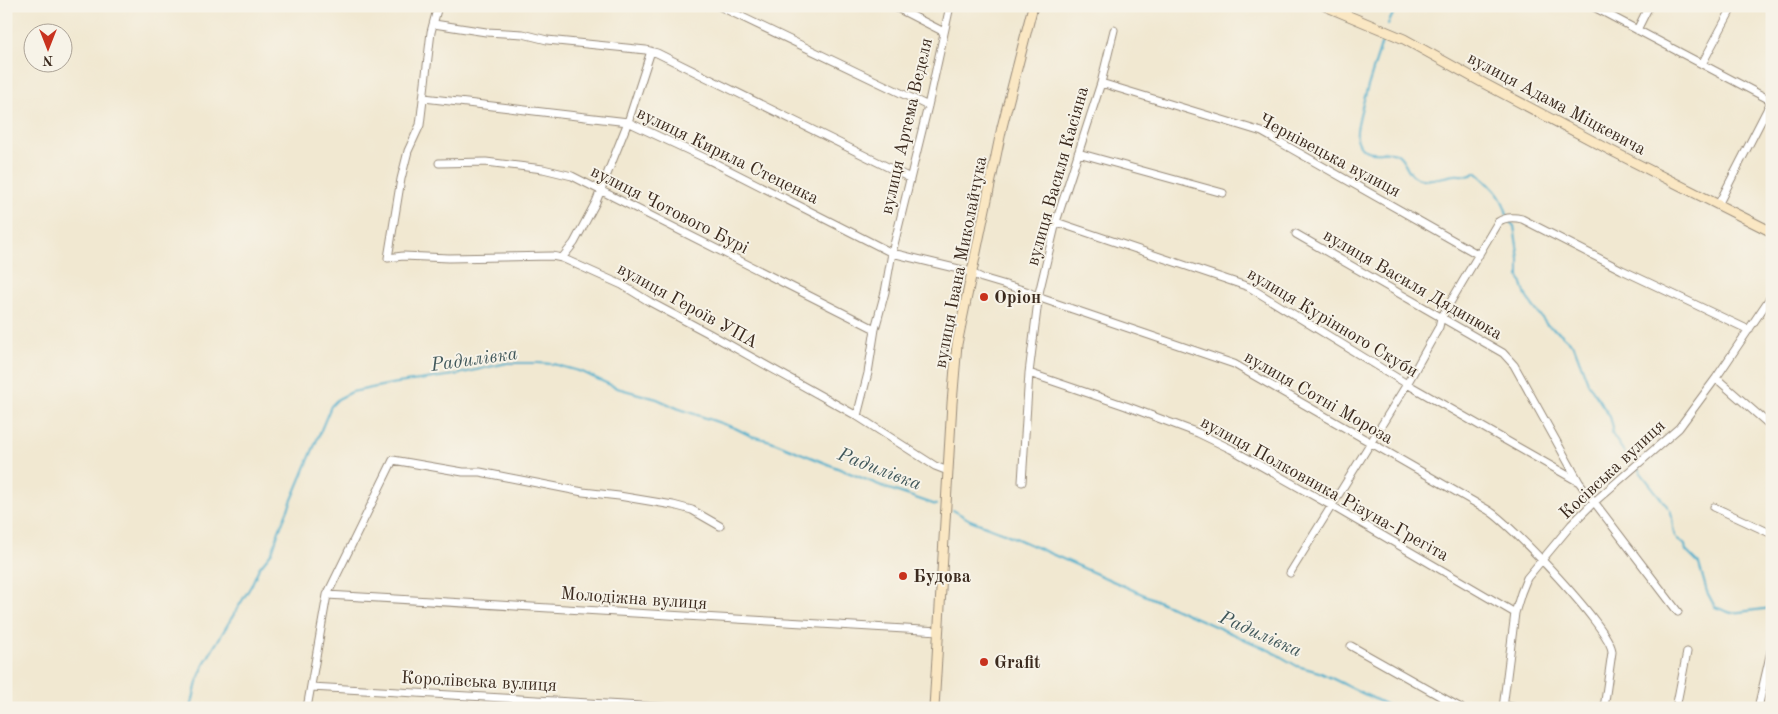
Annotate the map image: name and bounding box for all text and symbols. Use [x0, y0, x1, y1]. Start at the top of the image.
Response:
north arrow [22, 22, 72, 72]
street label: вулиця Артема Веделя [878, 36, 936, 216]
street label: вулиця Адама Міцкевича [1464, 49, 1649, 159]
text: N [42, 53, 53, 67]
street label: вулиця Василя Касіяна [1024, 85, 1092, 268]
street label: вулиця Кирила Стеценка [634, 104, 821, 208]
street label: Чернівецька вулиця [1256, 111, 1403, 201]
street label: вулиця Івана Миколайчука [932, 155, 990, 370]
street label: вулиця Чотового Бурі [588, 162, 752, 258]
street label: вулиця Василя Дядинюка [1320, 226, 1505, 344]
street label: вулиця Героїв УПА [614, 260, 761, 352]
street label: вулиця Курінного Скуби [1244, 265, 1421, 381]
place label: Оріон [994, 289, 1041, 307]
marker: Оріон [978, 291, 990, 303]
water label: Радилівка [429, 345, 519, 376]
street label: вулиця Сотні Мороза [1241, 348, 1396, 448]
street label: вулиця Полковника Різуна-Грегіта [1197, 413, 1452, 565]
street label: Косівська вулиця [1557, 416, 1669, 523]
water label: Радилівка [834, 445, 923, 495]
place label: Будова [913, 568, 971, 586]
marker: Будова [897, 570, 909, 582]
street label: Молодіжна вулиця [560, 585, 708, 613]
water label: Радилівка [1215, 608, 1304, 662]
place label: Grafit [994, 654, 1041, 672]
marker: Grafit [978, 656, 990, 668]
street label: Королівська вулиця [400, 669, 557, 695]

